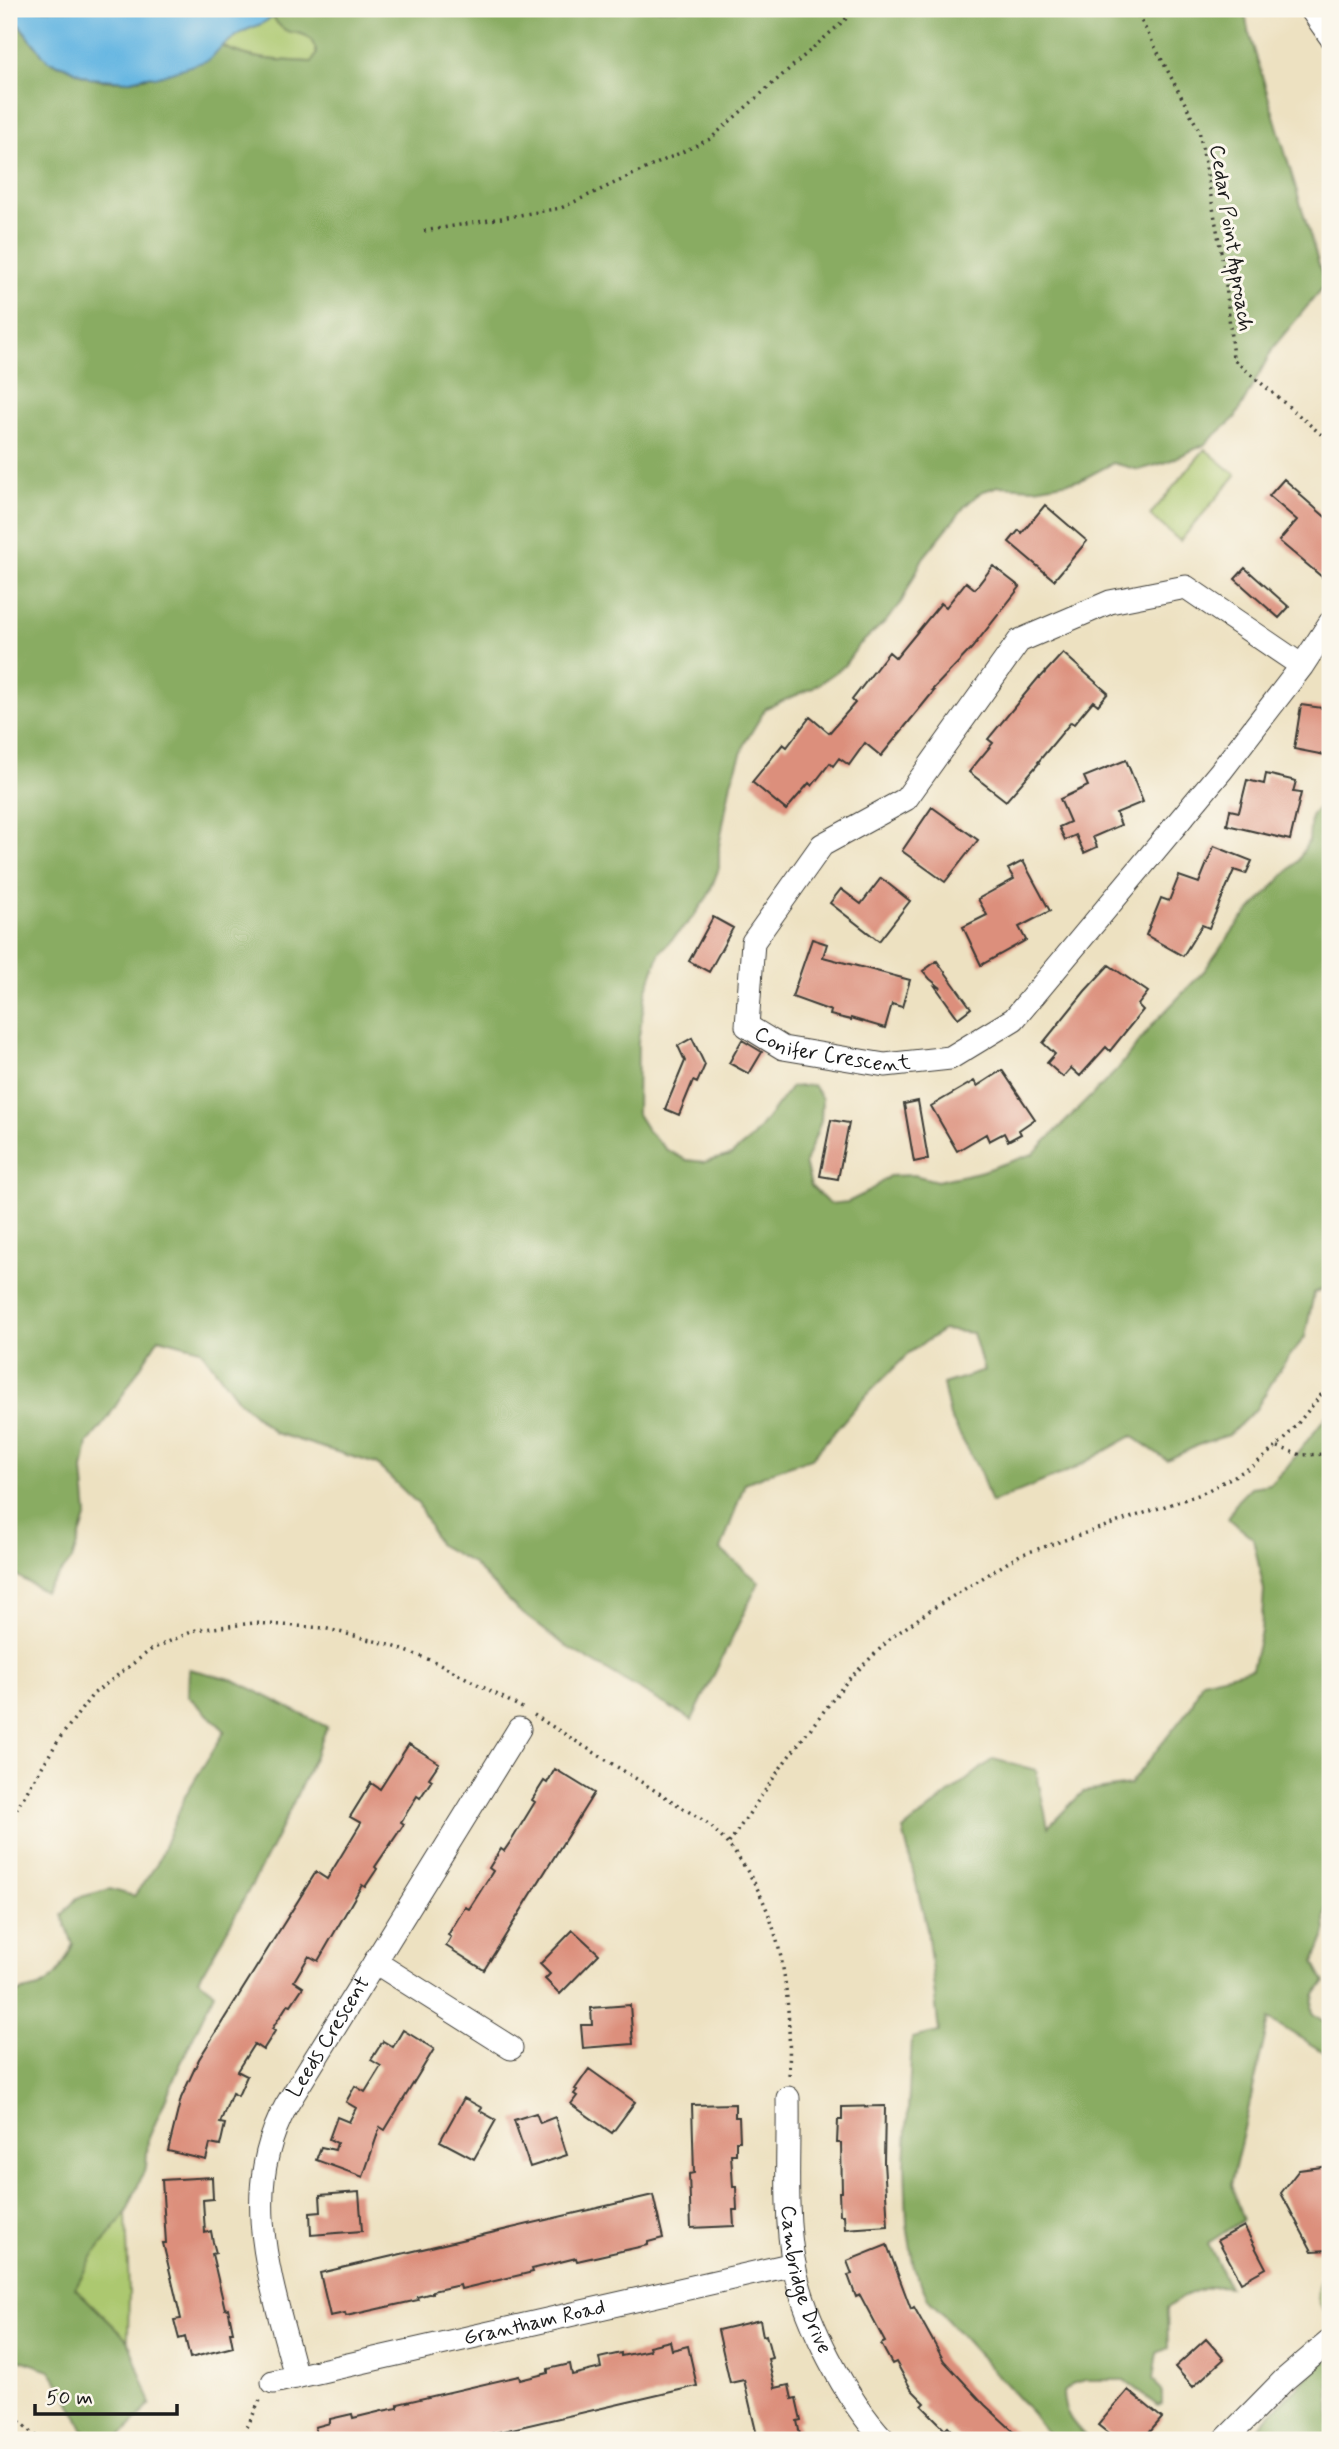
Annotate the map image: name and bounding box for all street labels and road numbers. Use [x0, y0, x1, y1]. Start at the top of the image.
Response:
street label: Cedar Point Approach [1201, 143, 1260, 333]
street label: Conifer Crescent [749, 1020, 913, 1079]
street label: Leeds Crescent [280, 1971, 377, 2103]
street label: Cambridge Drive [774, 2205, 838, 2359]
street label: Grantham Road [461, 2293, 608, 2352]

